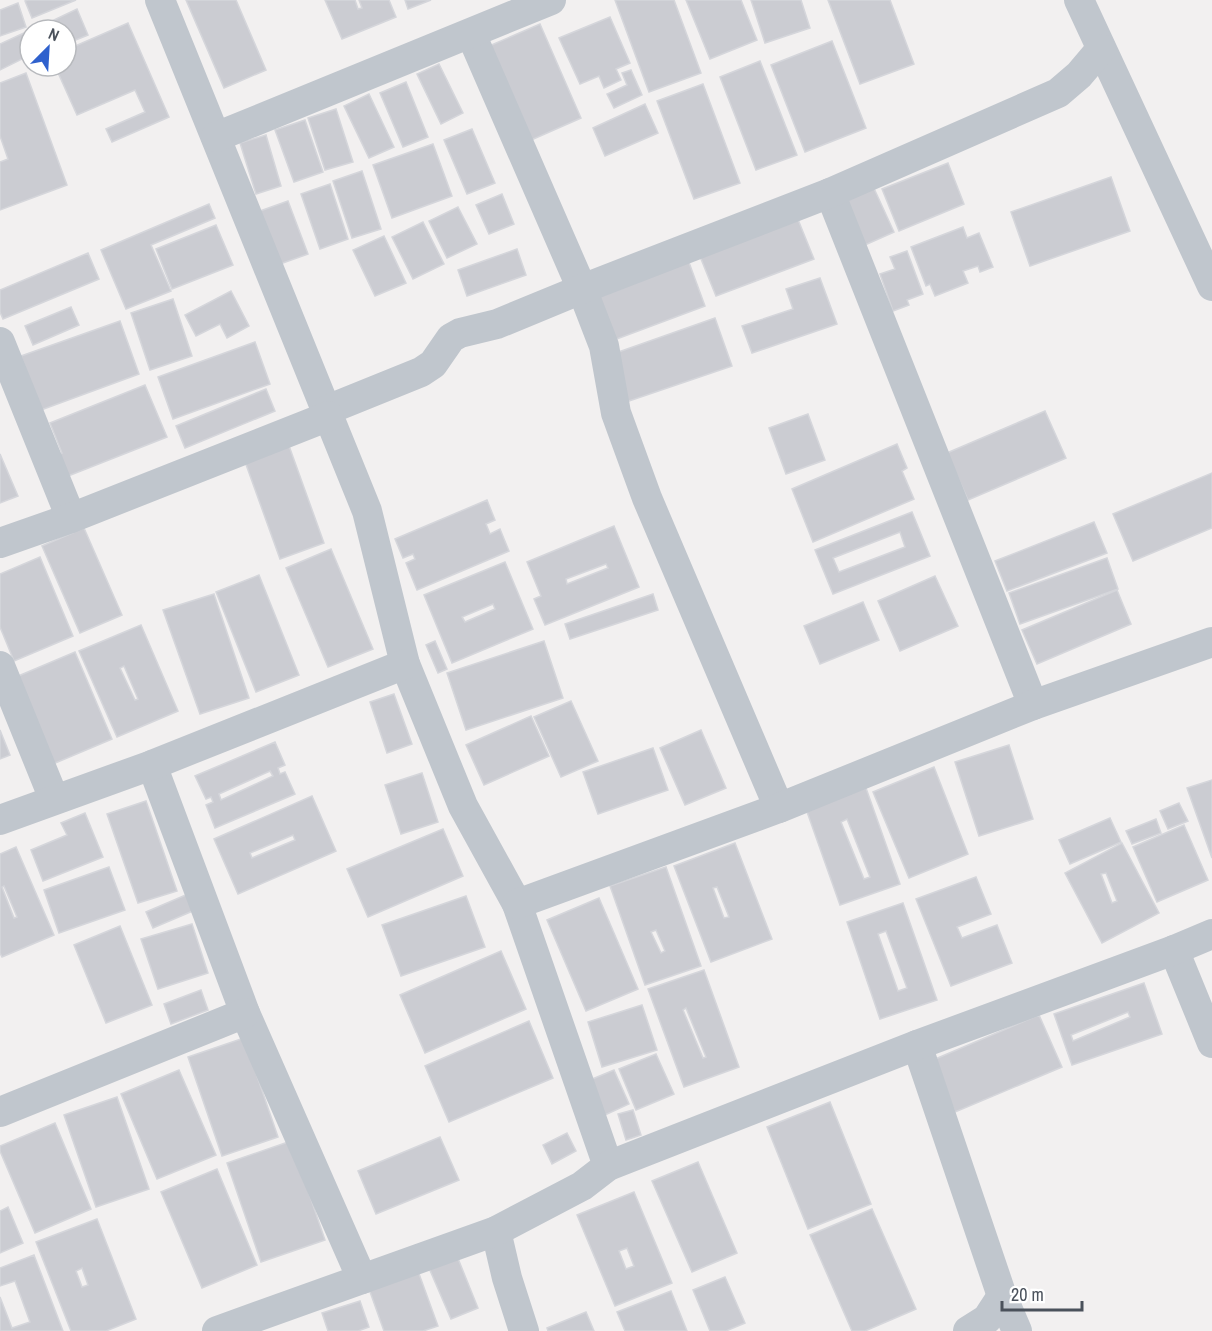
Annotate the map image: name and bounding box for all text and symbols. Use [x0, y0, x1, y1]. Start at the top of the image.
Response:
north arrow [18, 18, 78, 78]
text: N [45, 22, 63, 46]
scale bar [1002, 1274, 1082, 1312]
text: 20 m [1011, 1282, 1044, 1307]

